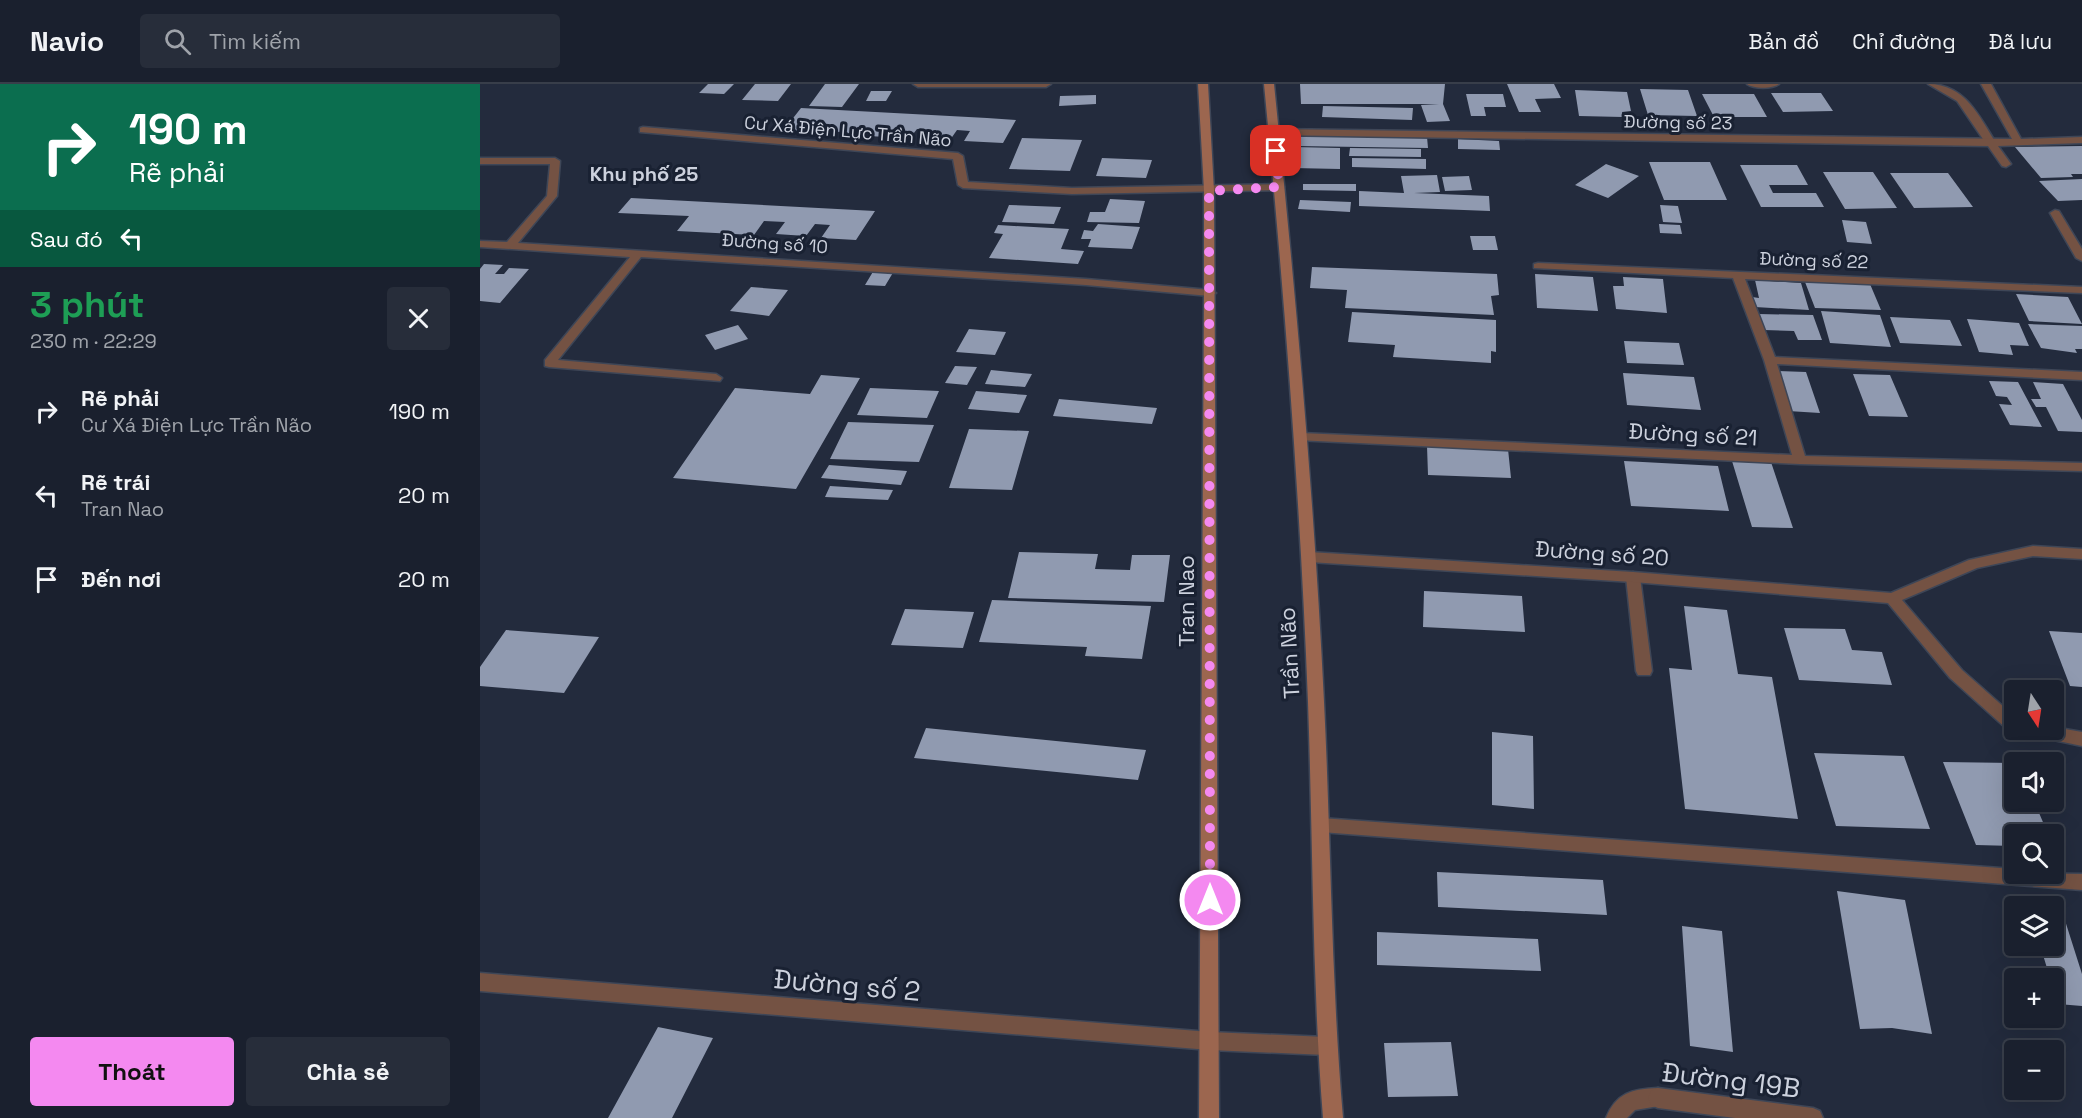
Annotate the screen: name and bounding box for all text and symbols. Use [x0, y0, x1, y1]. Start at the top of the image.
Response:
search box [140, 14, 560, 68]
text: Navio [30, 23, 104, 59]
icon: search [161, 25, 194, 58]
text: Tìm kiếm [209, 27, 301, 55]
text: Bản đồ [1749, 28, 1819, 55]
text: Chỉ đường [1852, 28, 1956, 55]
text: Đã lưu [1989, 28, 2052, 55]
text: 190 m [129, 103, 248, 156]
icon: right [30, 108, 108, 186]
street label: Cư Xá Điện Lực Trần Não [743, 110, 953, 152]
street label: Đường số 23 [1623, 110, 1733, 134]
pin [1250, 125, 1301, 176]
icon: arrive [1259, 134, 1292, 167]
text: Rẽ phải [129, 155, 225, 190]
district label: Khu phố 25 [590, 161, 698, 187]
icon: left [115, 222, 148, 255]
text: Sau đó [30, 225, 103, 253]
street label: Đường số 10 [721, 228, 829, 258]
street label: Đường số 22 [1759, 247, 1869, 273]
text: 3 phút [30, 282, 144, 328]
button: close [387, 287, 450, 350]
text: 230 m · 22:29 [30, 328, 157, 354]
text: Rẽ phải [81, 384, 159, 412]
icon: right [30, 395, 63, 428]
text: 190 m [389, 397, 450, 425]
text: Cư Xá Điện Lực Trần Não [81, 412, 312, 438]
street label: Đường số 21 [1628, 417, 1758, 451]
text: Rẽ trái [81, 468, 150, 496]
icon: left [30, 479, 63, 512]
text: 20 m [398, 481, 450, 509]
text: Tran Nao [81, 496, 164, 522]
street label: Đường số 20 [1534, 534, 1670, 572]
street label: Tran Nao [1172, 555, 1200, 647]
icon: arrive [30, 563, 63, 596]
text: Đến nơi [81, 565, 161, 593]
text: 20 m [398, 565, 450, 593]
street label: Trần Não [1273, 607, 1305, 699]
north arrow [2004, 680, 2064, 740]
map controls [2004, 680, 2064, 1100]
button: sound [2004, 752, 2064, 812]
button: search [2004, 824, 2064, 884]
position arrow [1178, 868, 1242, 932]
button: layers [2004, 896, 2064, 956]
street label: Đường số 2 [772, 961, 922, 1009]
button: + [2004, 968, 2064, 1028]
button: Thoát [30, 1037, 234, 1106]
button: Chia sẻ [246, 1037, 450, 1106]
button: − [2004, 1040, 2064, 1100]
street label: Đường 19B [1660, 1054, 1802, 1106]

